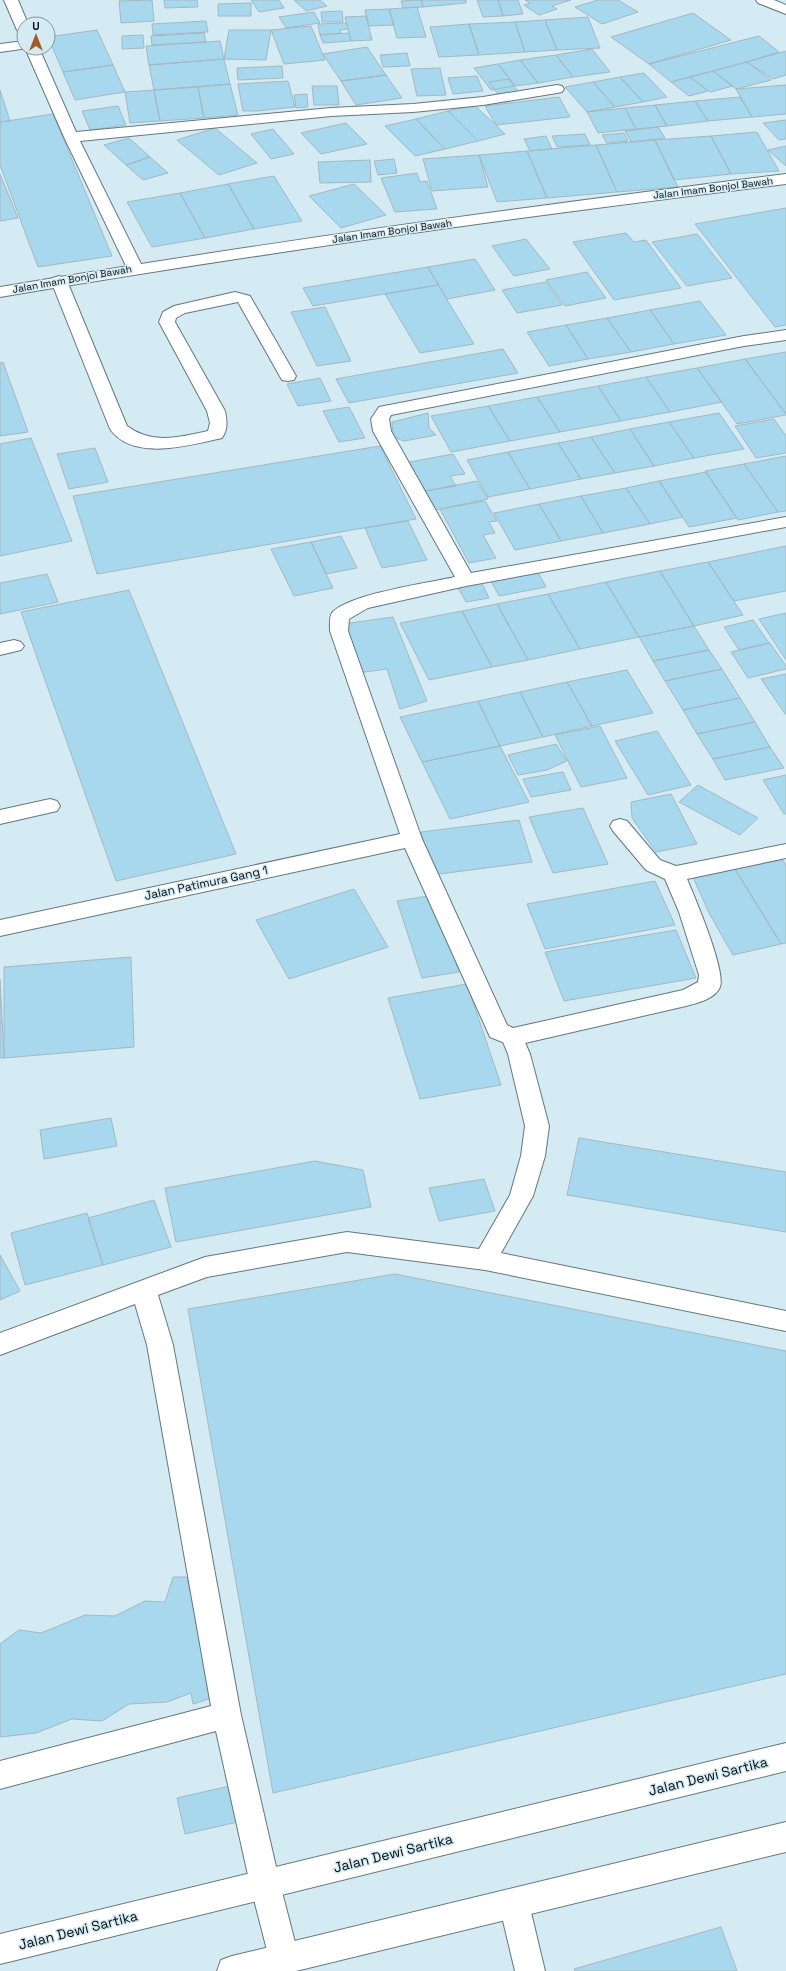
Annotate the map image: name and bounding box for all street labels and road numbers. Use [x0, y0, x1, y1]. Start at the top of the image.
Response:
street label: Jalan Imam Bonjol Bawah [652, 174, 774, 202]
street label: Jalan Imam Bonjol Bawah [331, 216, 453, 246]
street label: Jalan Imam Bonjol Bawah [11, 262, 133, 296]
street label: Jalan Patimura Gang 1 [143, 862, 269, 904]
street label: Jalan Dewi Sartika [646, 1752, 770, 1800]
street label: Jalan Dewi Sartika [331, 1829, 455, 1877]
street label: Jalan Dewi Sartika [16, 1906, 140, 1954]

